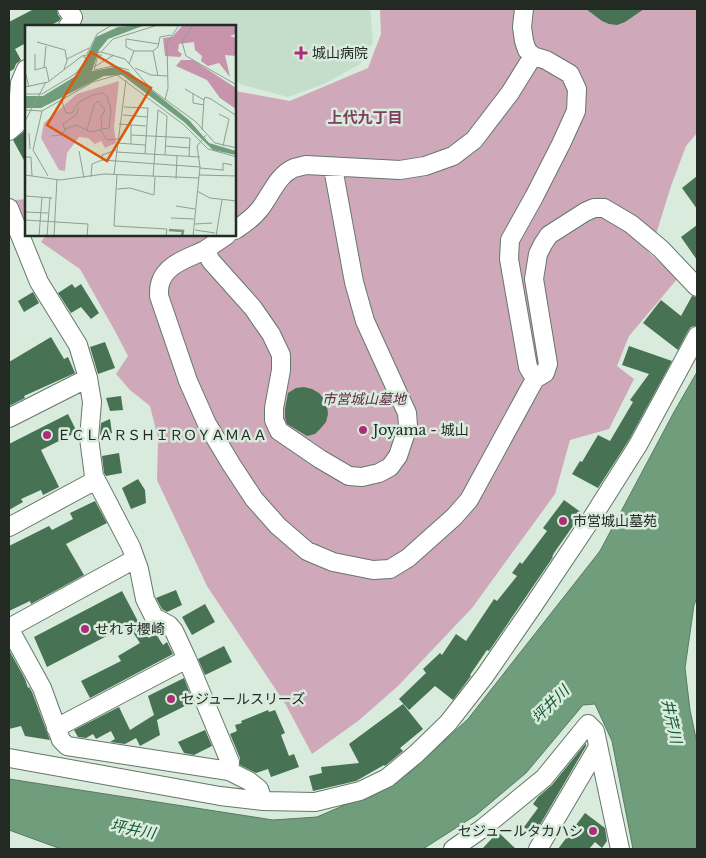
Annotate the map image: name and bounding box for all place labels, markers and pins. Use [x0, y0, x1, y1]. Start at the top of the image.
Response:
place label: 城山病院 [312, 44, 368, 62]
marker: 城山病院 [294, 46, 308, 60]
place label: Joyama - 城山 [371, 421, 469, 439]
marker: Joyama - 城山 [357, 424, 369, 436]
place label: ＥＣＬＡＲＳＨＩＲＯＹＡＭＡＡ [57, 426, 267, 444]
marker: ＥＣＬＡＲＳＨＩＲＯＹＡＭＡＡ [41, 429, 53, 441]
place label: 市営城山墓苑 [573, 512, 657, 530]
marker: 市営城山墓苑 [557, 515, 569, 527]
place label: せれす櫻崎 [95, 620, 165, 638]
marker: せれす櫻崎 [79, 623, 91, 635]
place label: セジュールスリーズ [181, 690, 305, 708]
marker: セジュールスリーズ [165, 693, 177, 705]
place label: セジュールタカハシ [458, 822, 583, 840]
marker: セジュールタカハシ [587, 825, 599, 837]

